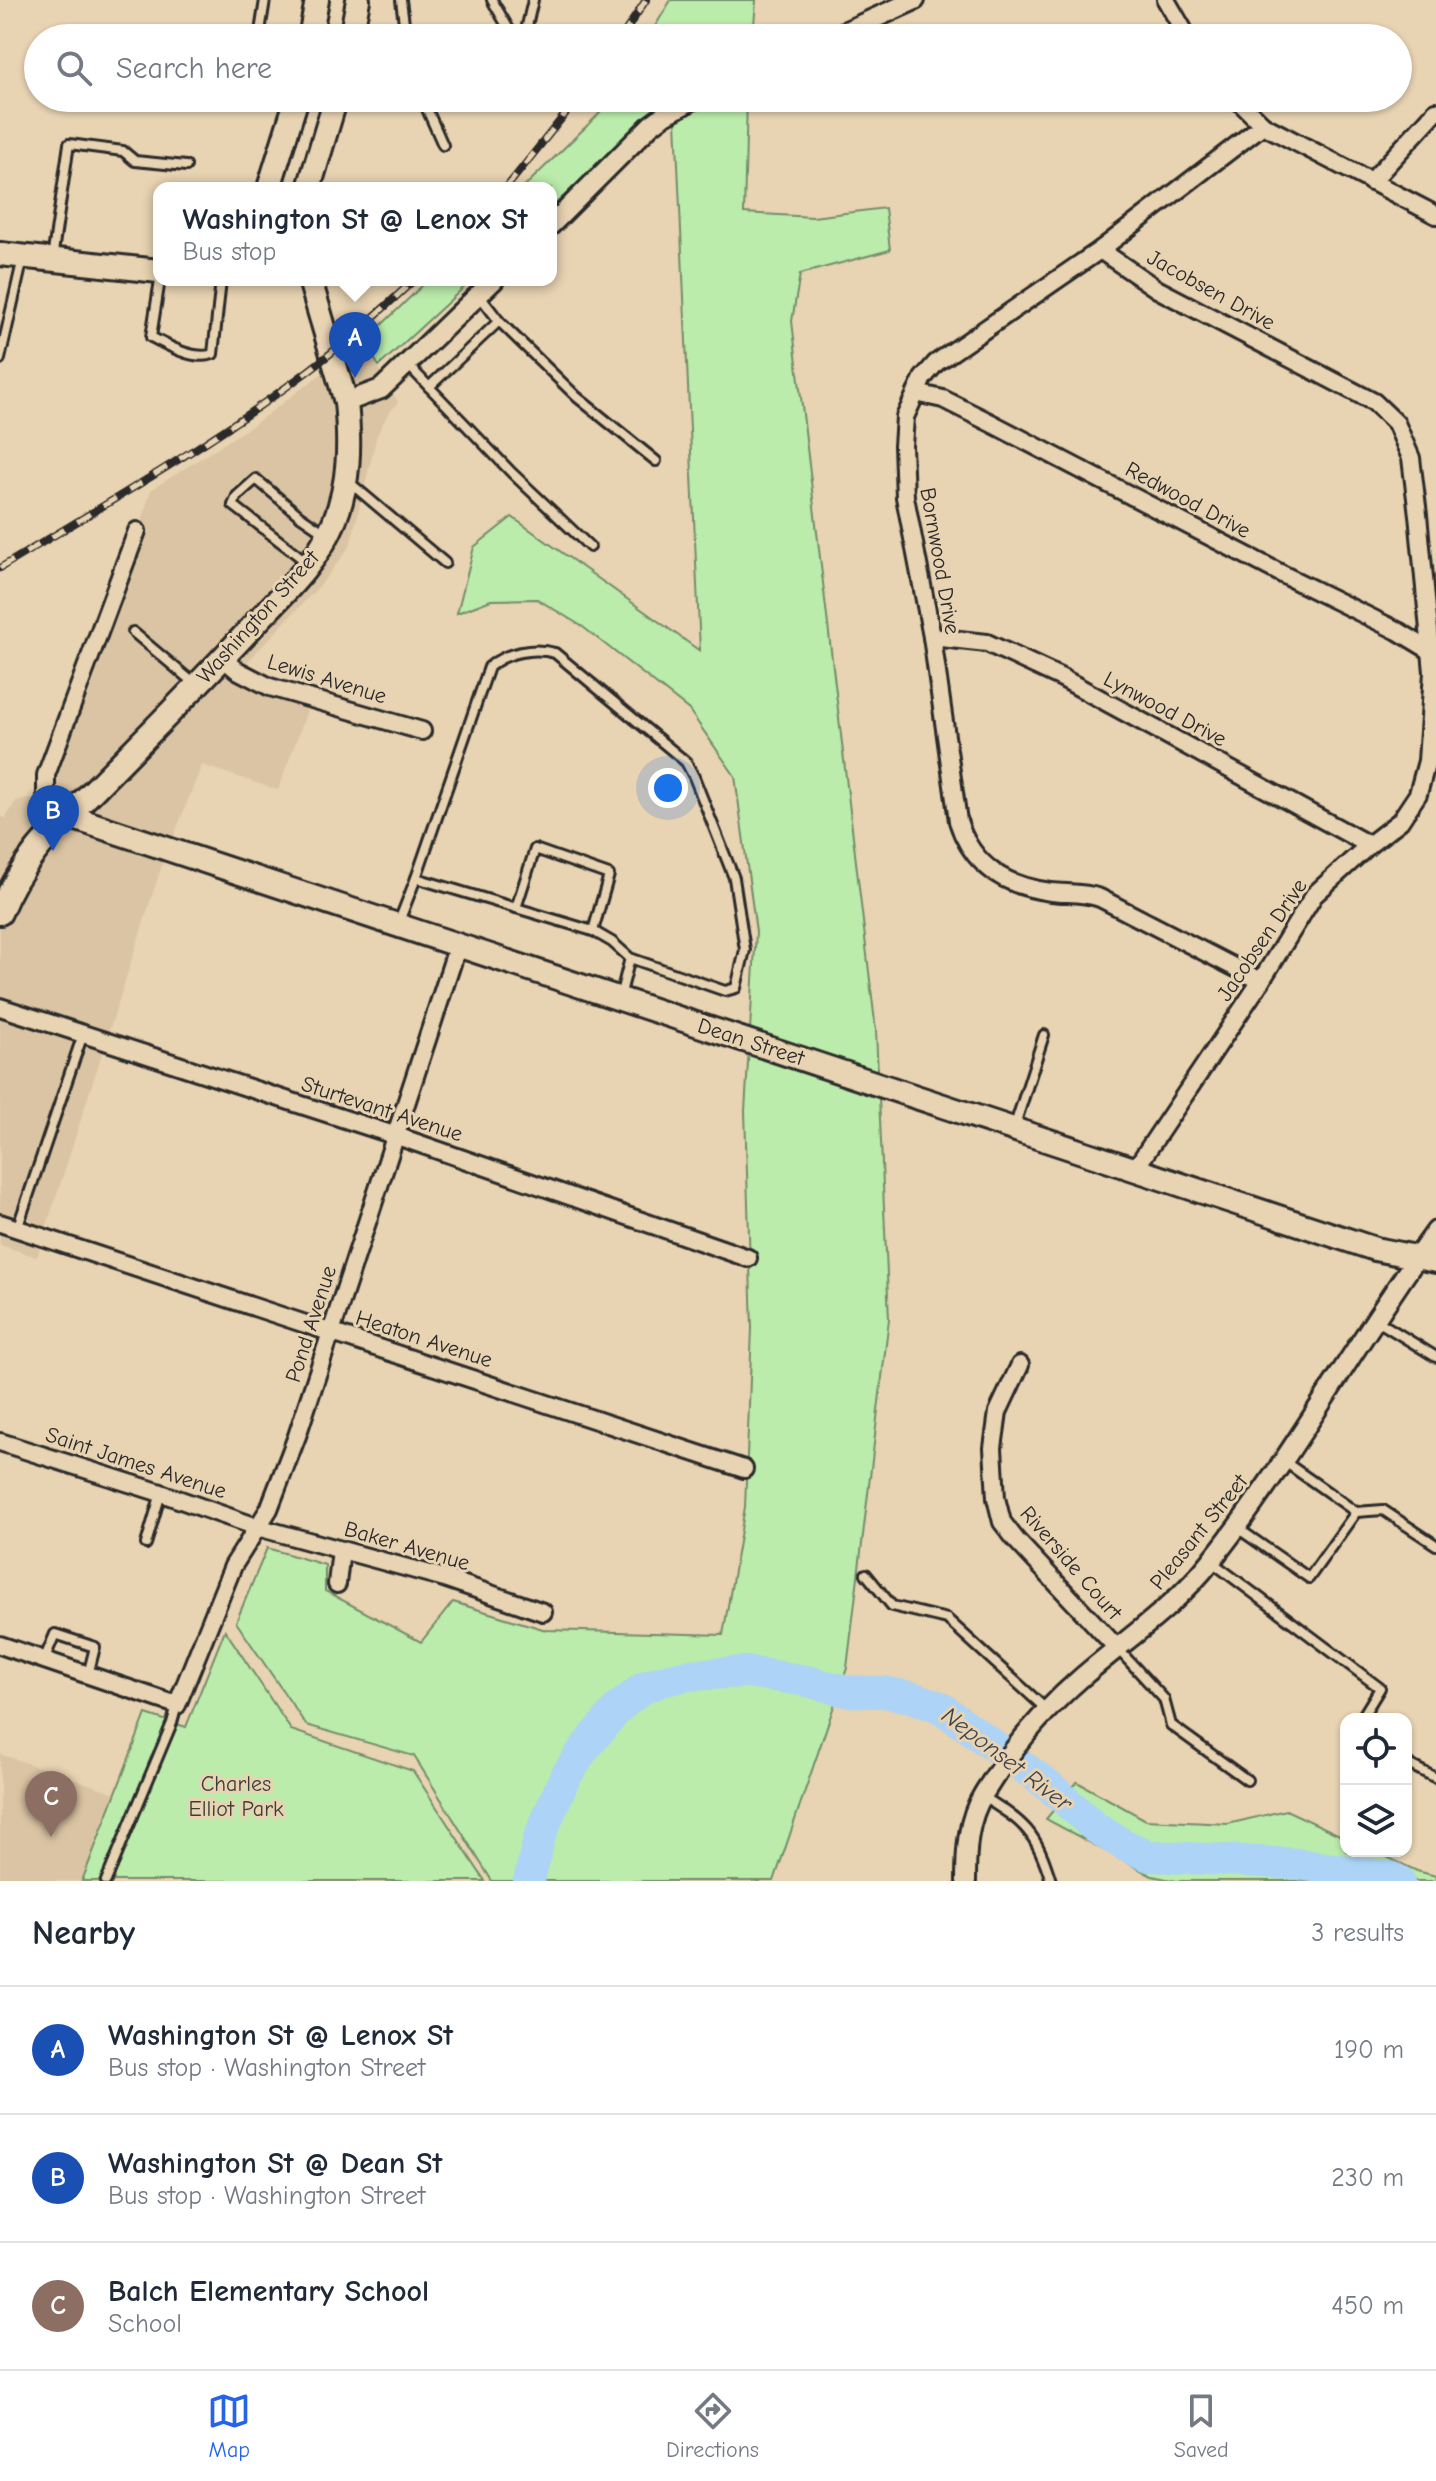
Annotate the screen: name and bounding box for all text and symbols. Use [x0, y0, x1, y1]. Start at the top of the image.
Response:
search box [24, 24, 1412, 112]
icon: search [52, 46, 96, 90]
text: Search here [116, 51, 272, 86]
popup [153, 182, 557, 286]
text: Washington St @ Lenox St [182, 202, 528, 237]
text: Bus stop [182, 237, 276, 267]
street label: Jacobsen Drive [1142, 244, 1280, 336]
pin: A [329, 312, 381, 378]
street label: Redwood Drive [1121, 456, 1255, 544]
street label: Bornwood Drive [914, 486, 966, 636]
street label: Washington Street [191, 544, 325, 689]
street label: Lewis Avenue [264, 649, 390, 709]
street label: Lynwood Drive [1099, 666, 1231, 752]
your location [648, 768, 688, 808]
pin: B [27, 785, 79, 851]
street label: Jacobsen Drive [1211, 874, 1313, 1006]
street label: Dean Street [694, 1013, 808, 1072]
street label: Sturtevant Avenue [298, 1071, 466, 1147]
street label: Pond Avenue [280, 1262, 342, 1386]
street label: Heaton Avenue [352, 1305, 496, 1373]
street label: Saint James Avenue [42, 1422, 230, 1504]
street label: Pleasant Street [1145, 1469, 1254, 1595]
street label: Riverside Court [1015, 1501, 1128, 1626]
street label: Baker Avenue [341, 1516, 473, 1576]
water label: Neponset River [936, 1701, 1079, 1818]
map controls [1340, 1713, 1412, 1857]
button: locate [1340, 1713, 1412, 1785]
pin: C [25, 1771, 77, 1837]
park label: Charles Elliot Park [188, 1771, 284, 1822]
button: layers [1340, 1785, 1412, 1857]
text: Nearby [32, 1913, 135, 1953]
text: 3 results [1311, 1918, 1404, 1948]
text: Washington St @ Lenox St [108, 2018, 453, 2053]
text: A [51, 2035, 65, 2065]
text: 190 m [1334, 2035, 1404, 2065]
text: Bus stop · Washington Street [108, 2053, 426, 2083]
text: Washington St @ Dean St [108, 2146, 442, 2181]
text: B [50, 2163, 66, 2193]
text: 230 m [1331, 2163, 1404, 2193]
text: Bus stop · Washington Street [108, 2181, 426, 2211]
text: Balch Elementary School [108, 2274, 429, 2309]
text: C [50, 2291, 66, 2321]
text: 450 m [1331, 2291, 1404, 2321]
text: School [108, 2309, 182, 2339]
tab: Map [207, 2389, 251, 2463]
tab: Directions [666, 2389, 759, 2463]
tab: Saved [1174, 2389, 1229, 2463]

